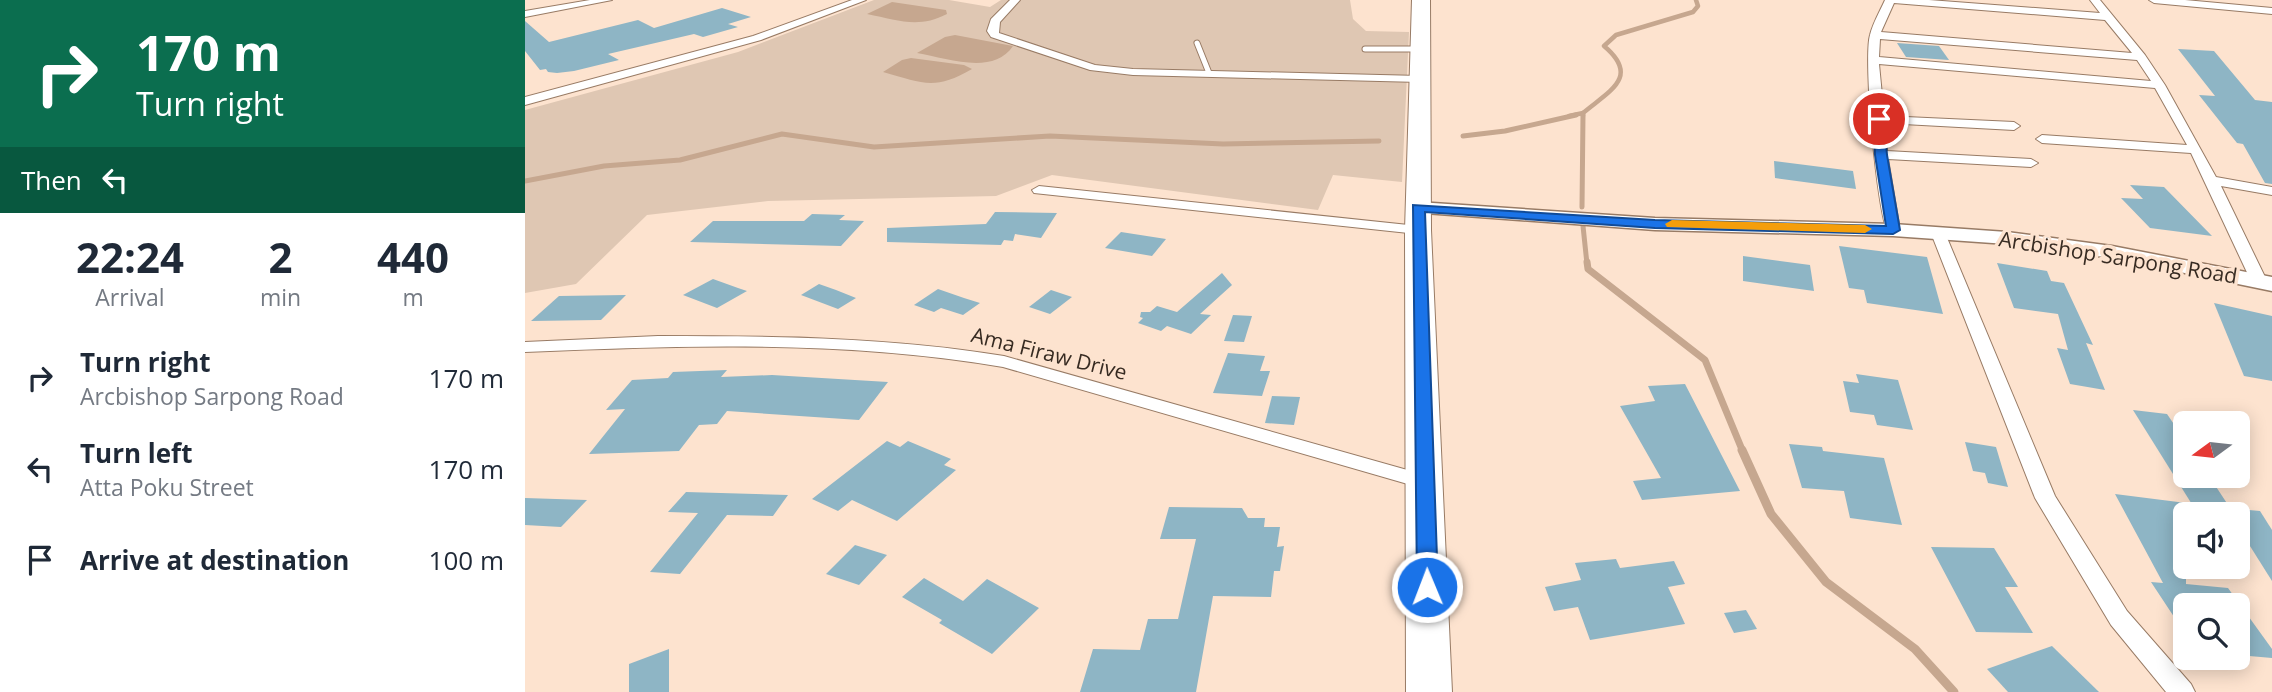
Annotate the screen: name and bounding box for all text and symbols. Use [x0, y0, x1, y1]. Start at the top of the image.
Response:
text: 170 m [136, 19, 281, 85]
icon: right [21, 28, 112, 119]
text: Turn right [136, 82, 284, 125]
pin [1849, 89, 1909, 149]
icon: arrive [1860, 100, 1898, 138]
icon: left [96, 161, 134, 199]
text: Then [21, 162, 82, 198]
street label: Arcbishop Sarpong Road [1997, 224, 2239, 290]
text: 22:24 [76, 228, 184, 285]
text: 2 [268, 228, 293, 285]
text: 440 [377, 228, 449, 285]
text: Arrival [95, 281, 165, 313]
text: min [260, 281, 301, 313]
text: m [402, 281, 424, 313]
street label: Ama Firaw Drive [969, 320, 1130, 386]
text: Turn right [80, 344, 211, 380]
icon: right [21, 359, 59, 397]
text: 170 m [429, 360, 504, 396]
text: Arcbishop Sarpong Road [80, 380, 344, 412]
north arrow [2173, 411, 2251, 488]
map controls [2173, 411, 2250, 670]
text: Turn left [80, 435, 192, 471]
icon: left [21, 450, 59, 488]
text: 170 m [429, 451, 504, 487]
text: Atta Poku Street [80, 471, 254, 503]
button: sound [2173, 502, 2250, 579]
icon: arrive [21, 541, 59, 579]
text: Arrive at destination [80, 542, 349, 578]
text: 100 m [429, 542, 504, 578]
position arrow [1390, 550, 1464, 624]
button: search [2173, 593, 2250, 670]

